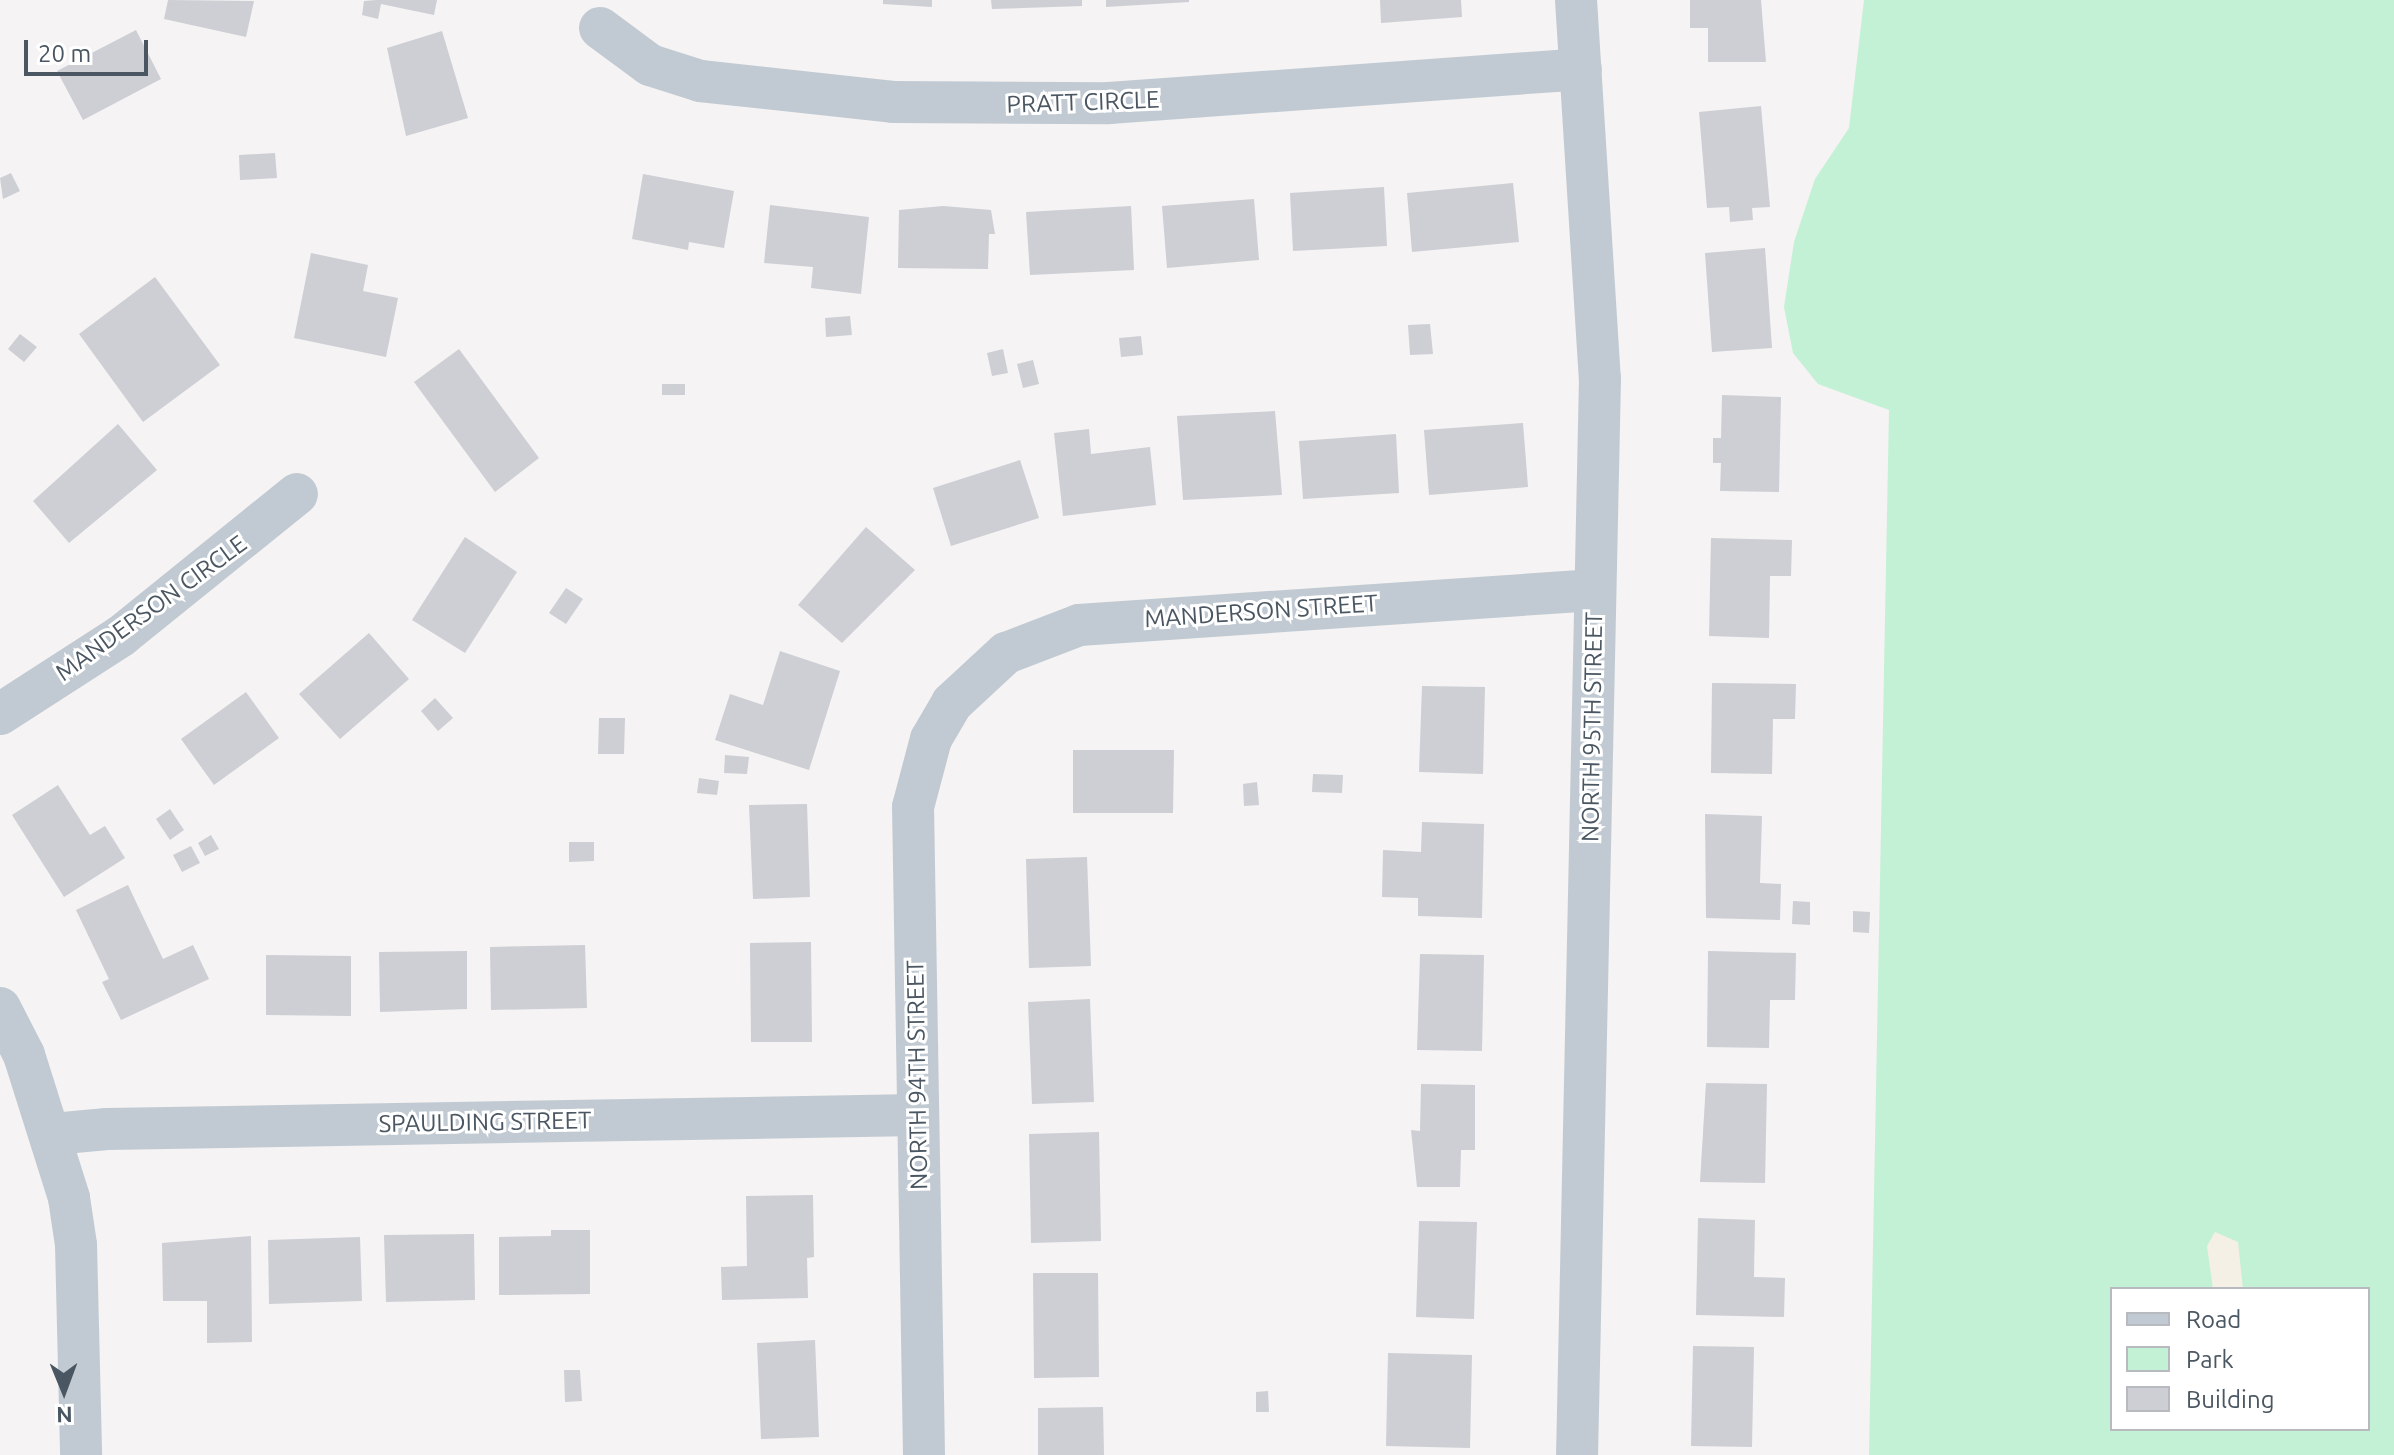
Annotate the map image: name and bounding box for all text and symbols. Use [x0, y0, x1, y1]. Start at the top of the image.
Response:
scale bar [28, 24, 152, 74]
text: 20 m [38, 40, 91, 67]
street label: PRATT CIRCLE [1006, 85, 1160, 119]
street label: MANDERSON CIRCLE [50, 529, 252, 687]
street label: MANDERSON STREET [1143, 588, 1379, 634]
street label: NORTH 95TH STREET [1576, 612, 1608, 842]
street label: NORTH 94TH STREET [901, 960, 933, 1190]
street label: SPAULDING STREET [378, 1106, 592, 1138]
legend [2110, 1287, 2370, 1431]
text: Road [2186, 1306, 2241, 1333]
text: Park [2186, 1346, 2234, 1373]
north arrow [24, 1351, 104, 1431]
text: Building [2186, 1386, 2274, 1413]
text: N [56, 1403, 73, 1428]

